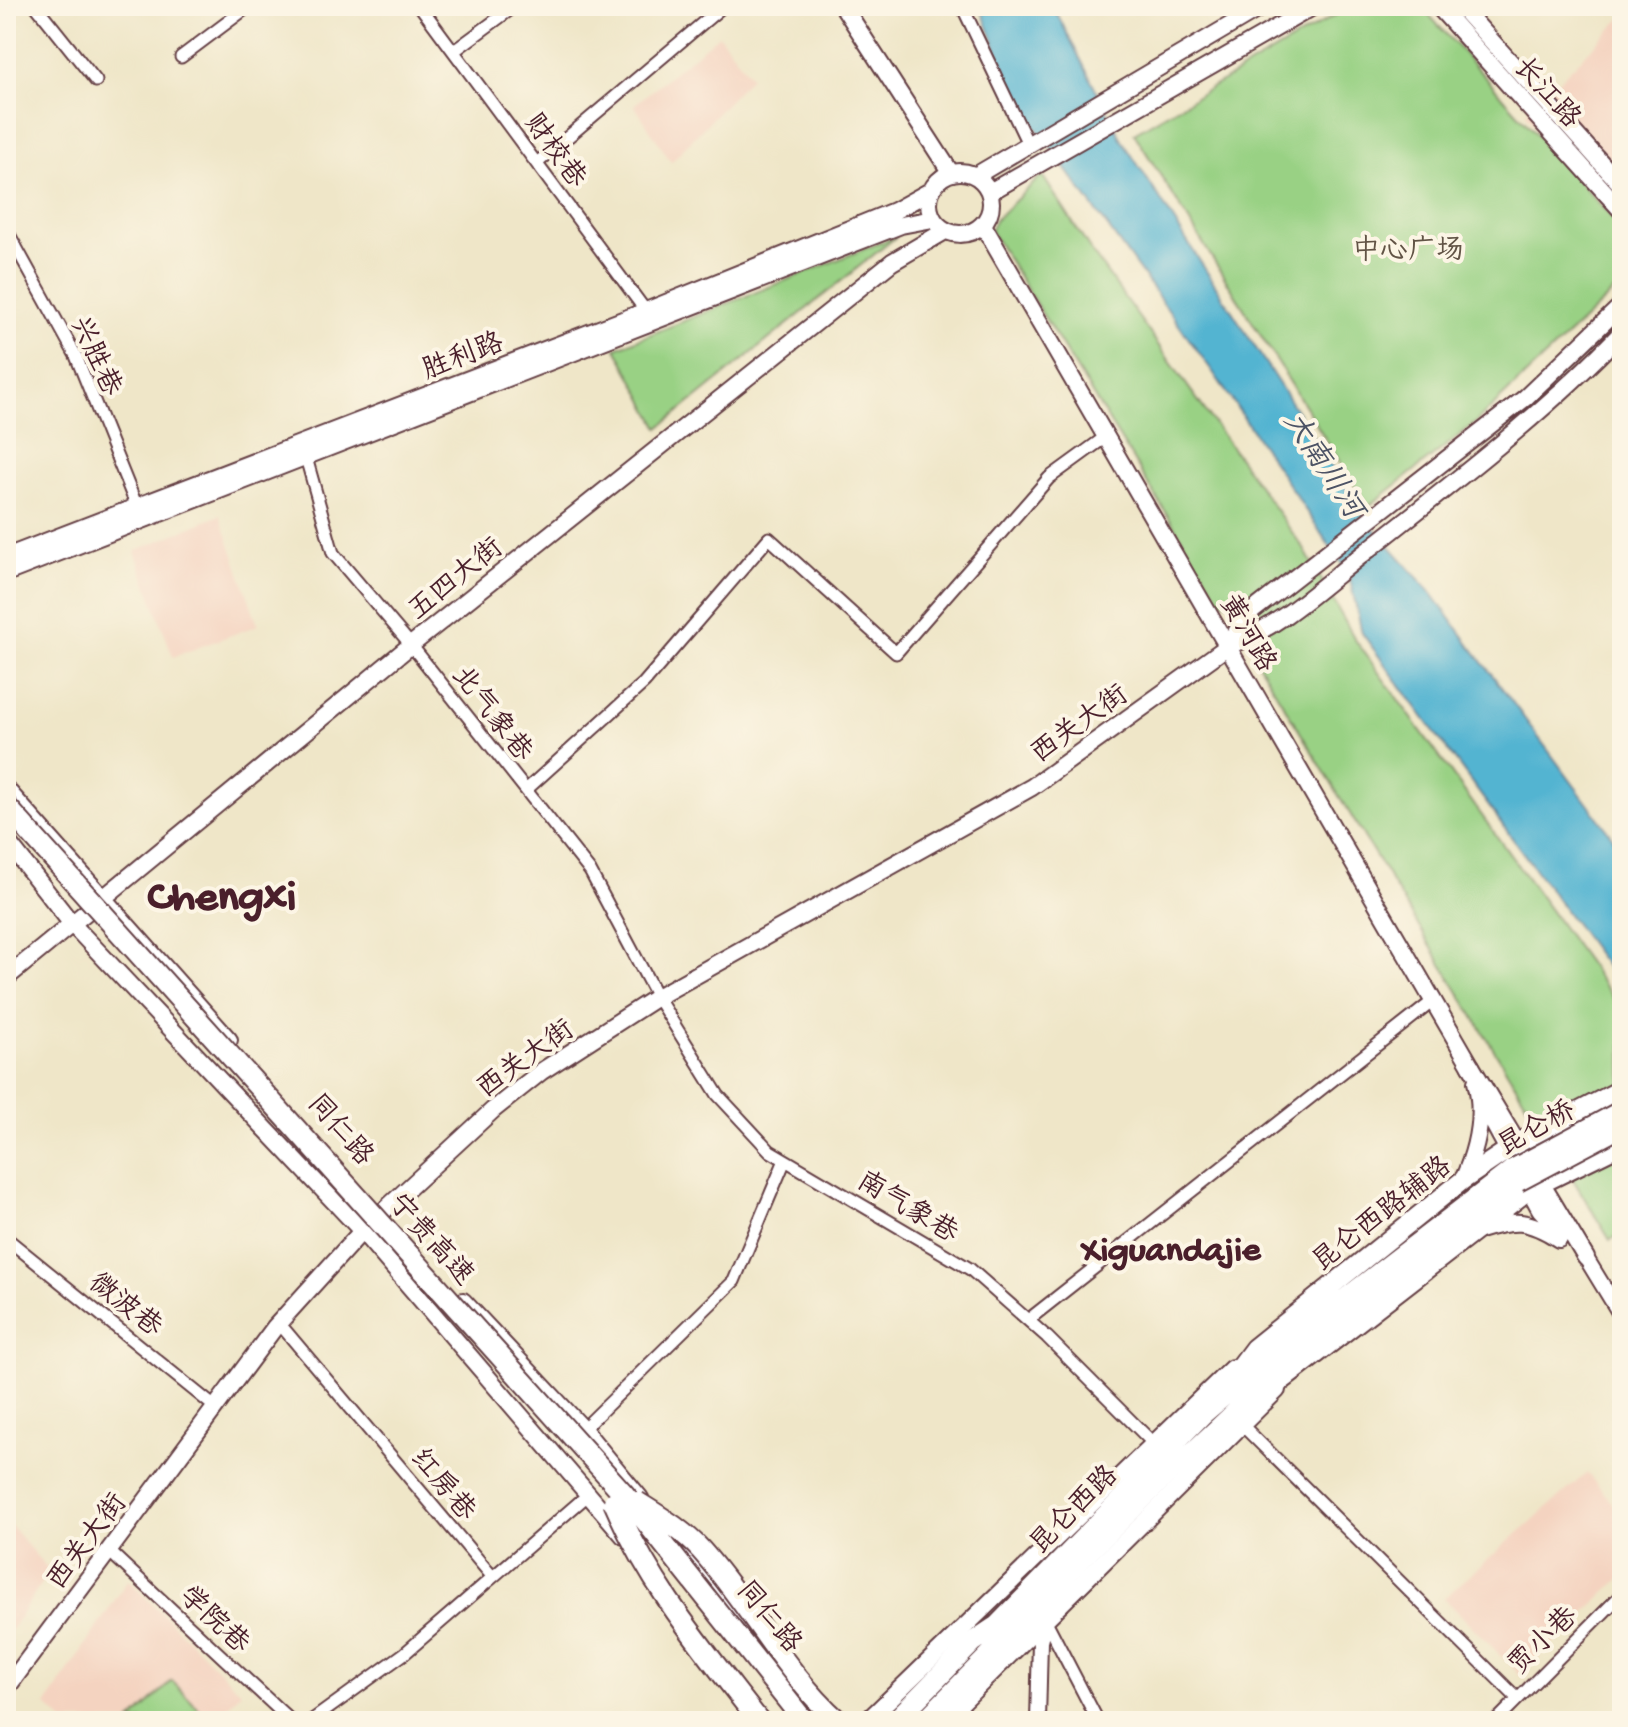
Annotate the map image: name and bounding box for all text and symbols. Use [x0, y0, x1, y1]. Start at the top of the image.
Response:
street label: 长江路 [1505, 50, 1588, 136]
street label: 财校巷 [515, 107, 593, 196]
park label: 中心广场 [1352, 234, 1464, 269]
street label: 兴胜巷 [61, 311, 128, 403]
street label: 胜利路 [418, 326, 509, 389]
water label: 大南川河 [1274, 406, 1373, 530]
street label: 五四大街 [402, 532, 511, 629]
street label: 黄河路 [1211, 589, 1283, 679]
street label: 北气象巷 [443, 659, 540, 770]
street label: 西关大街 [1024, 678, 1136, 772]
district label: Chengxi [148, 874, 296, 926]
street label: 西关大街 [470, 1013, 582, 1107]
street label: 同仁路 [299, 1087, 380, 1173]
street label: 昆仑桥 [1492, 1094, 1582, 1165]
street label: 昆仑西路辅路 [1305, 1149, 1459, 1280]
street label: 南气象巷 [850, 1164, 965, 1252]
street label: 宁贵高速 [380, 1188, 480, 1294]
district label: Xiguandajie [1079, 1231, 1262, 1274]
street label: 微波巷 [81, 1267, 169, 1346]
street label: 红房巷 [402, 1442, 483, 1529]
street label: 昆仑西路 [1022, 1458, 1126, 1562]
street label: 西关大街 [40, 1487, 135, 1597]
street label: 同仁路 [728, 1574, 809, 1661]
street label: 学院巷 [171, 1580, 256, 1663]
street label: 贾小巷 [1502, 1600, 1587, 1683]

